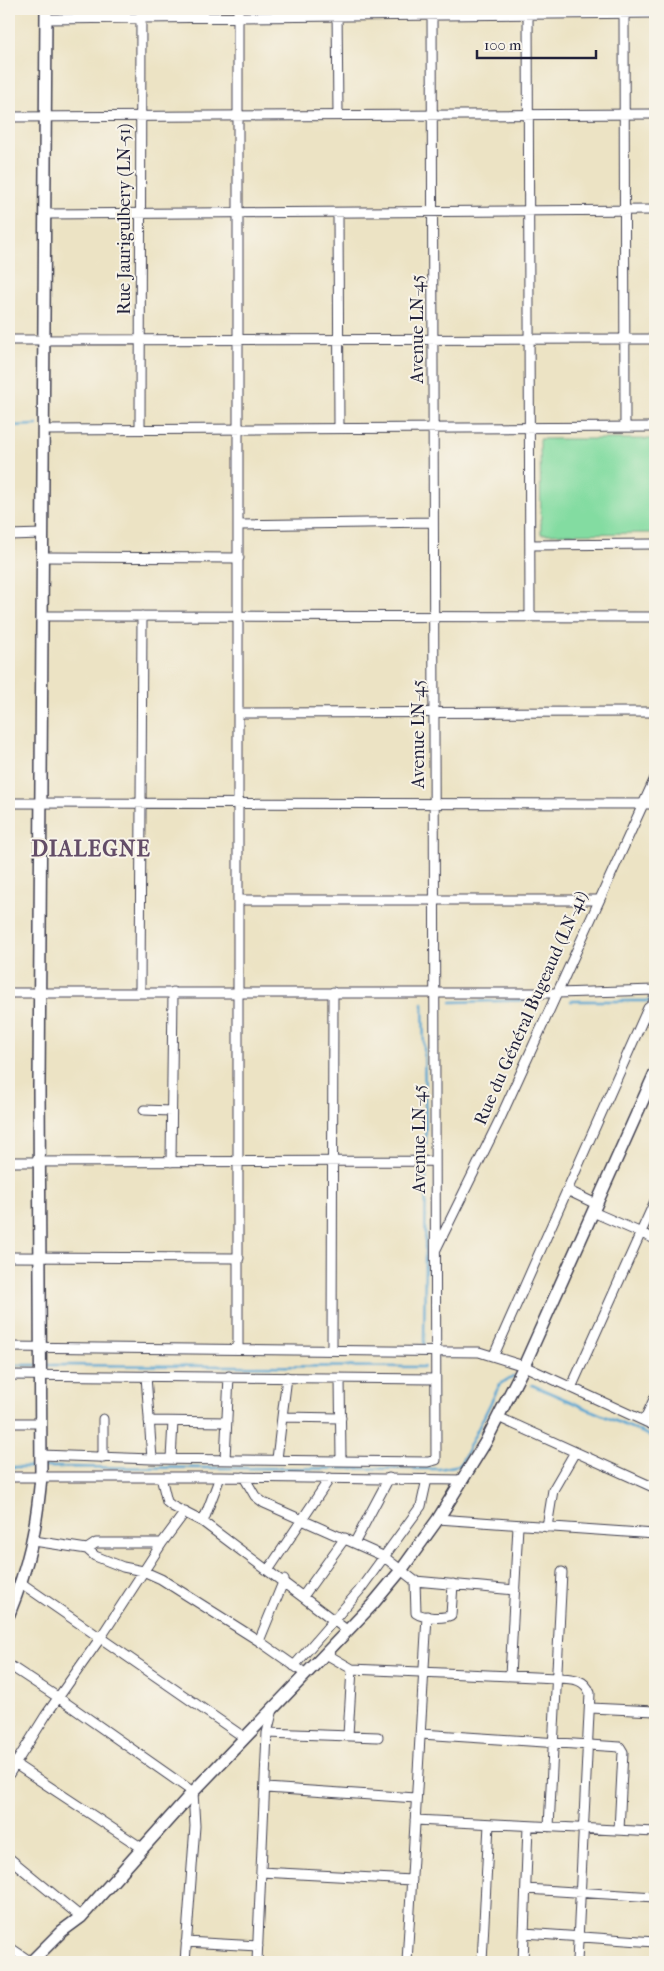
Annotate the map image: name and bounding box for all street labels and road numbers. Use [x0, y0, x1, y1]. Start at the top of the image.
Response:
street label: Rue Jaurigulbery (LN-51) [114, 123, 135, 315]
street label: Avenue LN-45 [407, 274, 428, 385]
street label: Avenue LN-45 [408, 679, 429, 790]
street label: Rue du Général Bugeaud (LN-41) [470, 888, 592, 1128]
street label: Avenue LN-45 [409, 1084, 430, 1195]

